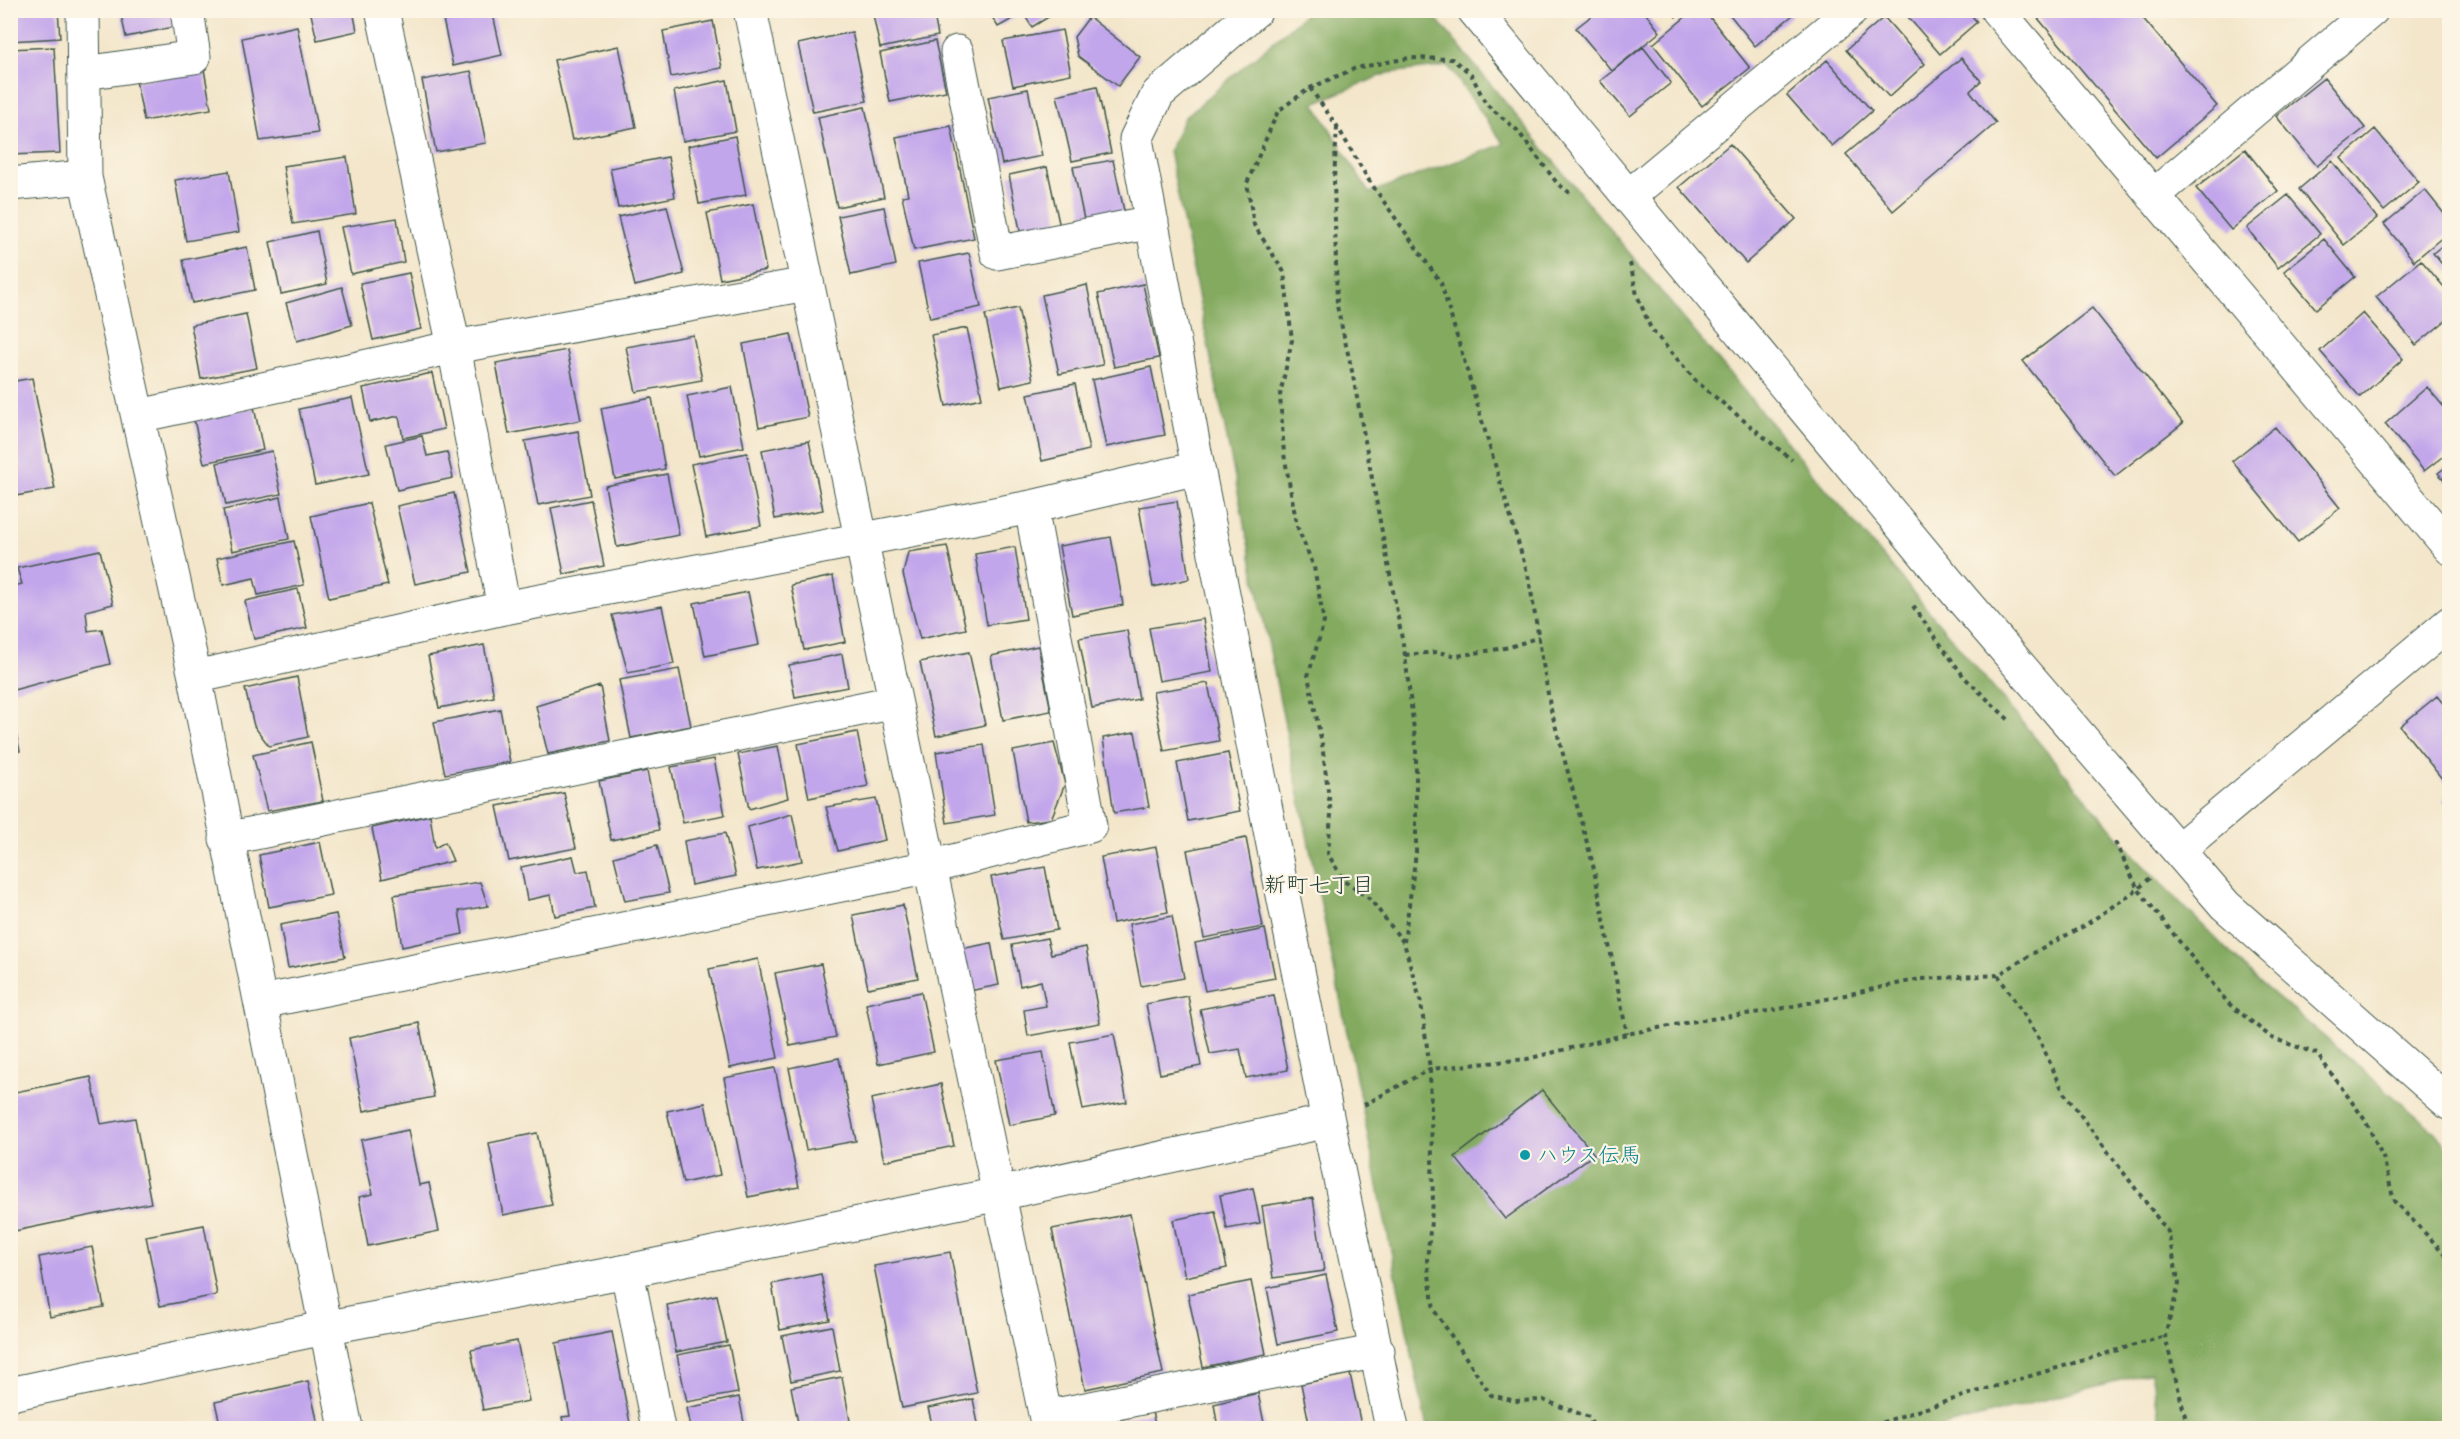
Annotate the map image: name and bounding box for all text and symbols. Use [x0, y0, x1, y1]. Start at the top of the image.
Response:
district label: 新町七丁目 [1264, 865, 1374, 904]
place label: ハウス伝馬 [1537, 1136, 1641, 1174]
marker: ハウス伝馬 [1518, 1148, 1532, 1162]

